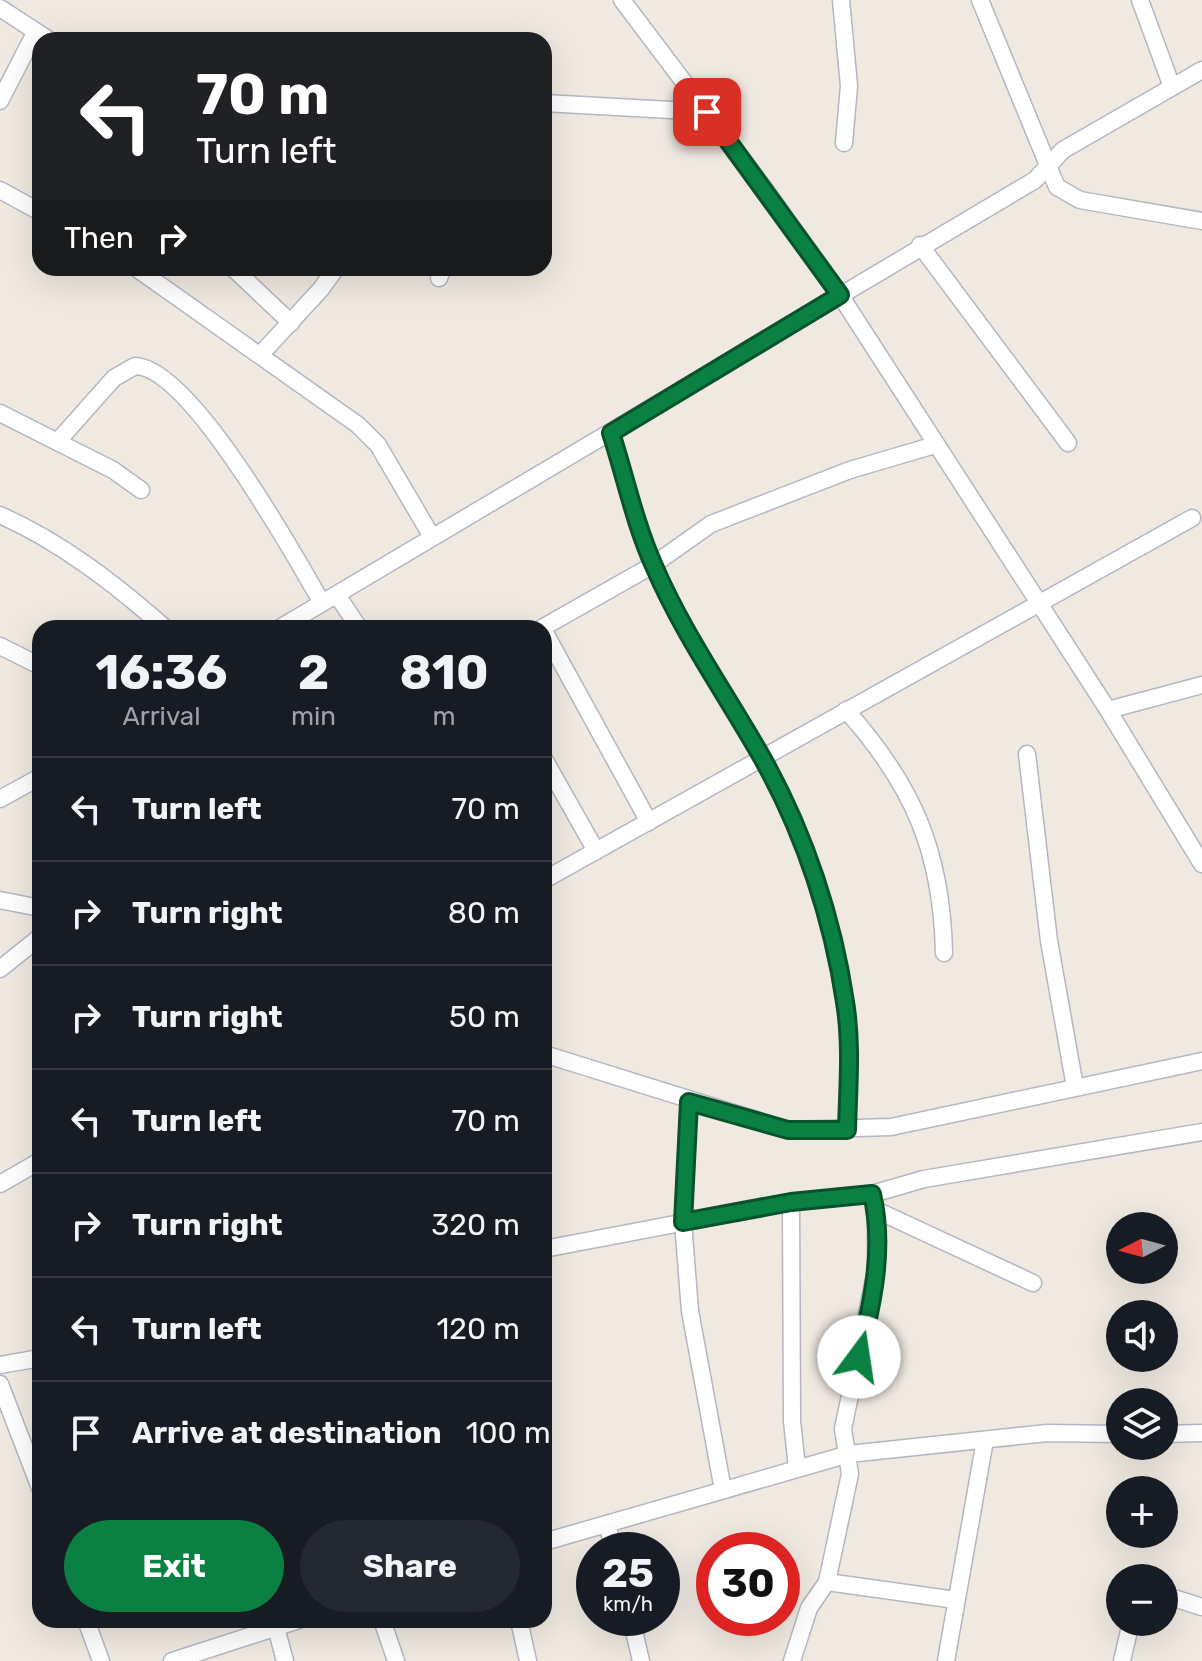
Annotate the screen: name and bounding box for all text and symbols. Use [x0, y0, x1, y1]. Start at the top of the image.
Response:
text: 70 m [196, 62, 329, 128]
icon: left [64, 64, 168, 168]
pin [673, 78, 741, 146]
icon: arrive [685, 90, 729, 134]
text: Turn left [196, 129, 337, 172]
icon: right [150, 216, 194, 260]
text: Then [64, 220, 134, 256]
text: 16:36 [95, 644, 227, 701]
text: 2 [298, 644, 329, 701]
text: 810 [400, 644, 489, 701]
text: Arrival [122, 701, 200, 732]
text: min [291, 701, 336, 732]
text: m [432, 701, 456, 732]
icon: left [64, 787, 108, 831]
text: Turn left [132, 791, 262, 827]
text: 70 m [452, 791, 520, 827]
icon: right [64, 891, 108, 935]
text: Turn right [132, 895, 283, 931]
text: 80 m [448, 895, 520, 931]
icon: right [64, 995, 108, 1039]
text: Turn right [132, 999, 283, 1035]
text: 50 m [449, 999, 520, 1035]
icon: left [64, 1099, 108, 1143]
text: Turn left [132, 1103, 262, 1139]
text: 70 m [452, 1103, 520, 1139]
icon: right [64, 1203, 108, 1247]
text: Turn right [132, 1207, 283, 1243]
text: 320 m [431, 1207, 520, 1243]
north arrow [1106, 1212, 1178, 1284]
map controls [1106, 1212, 1178, 1636]
button: sound [1106, 1300, 1178, 1372]
icon: left [64, 1307, 108, 1351]
text: Turn left [132, 1311, 262, 1347]
text: 120 m [436, 1311, 520, 1347]
position arrow [817, 1315, 901, 1399]
button: layers [1106, 1388, 1178, 1460]
icon: arrive [64, 1411, 108, 1455]
text: Arrive at destination [132, 1415, 442, 1451]
text: 100 m [466, 1415, 551, 1451]
button: + [1106, 1476, 1178, 1548]
button: Exit [64, 1520, 284, 1612]
button: Share [300, 1520, 520, 1612]
speed limit sign: 30 [696, 1532, 800, 1636]
text: 25 [602, 1550, 654, 1597]
button: − [1106, 1564, 1178, 1636]
text: km/h [603, 1592, 653, 1616]

